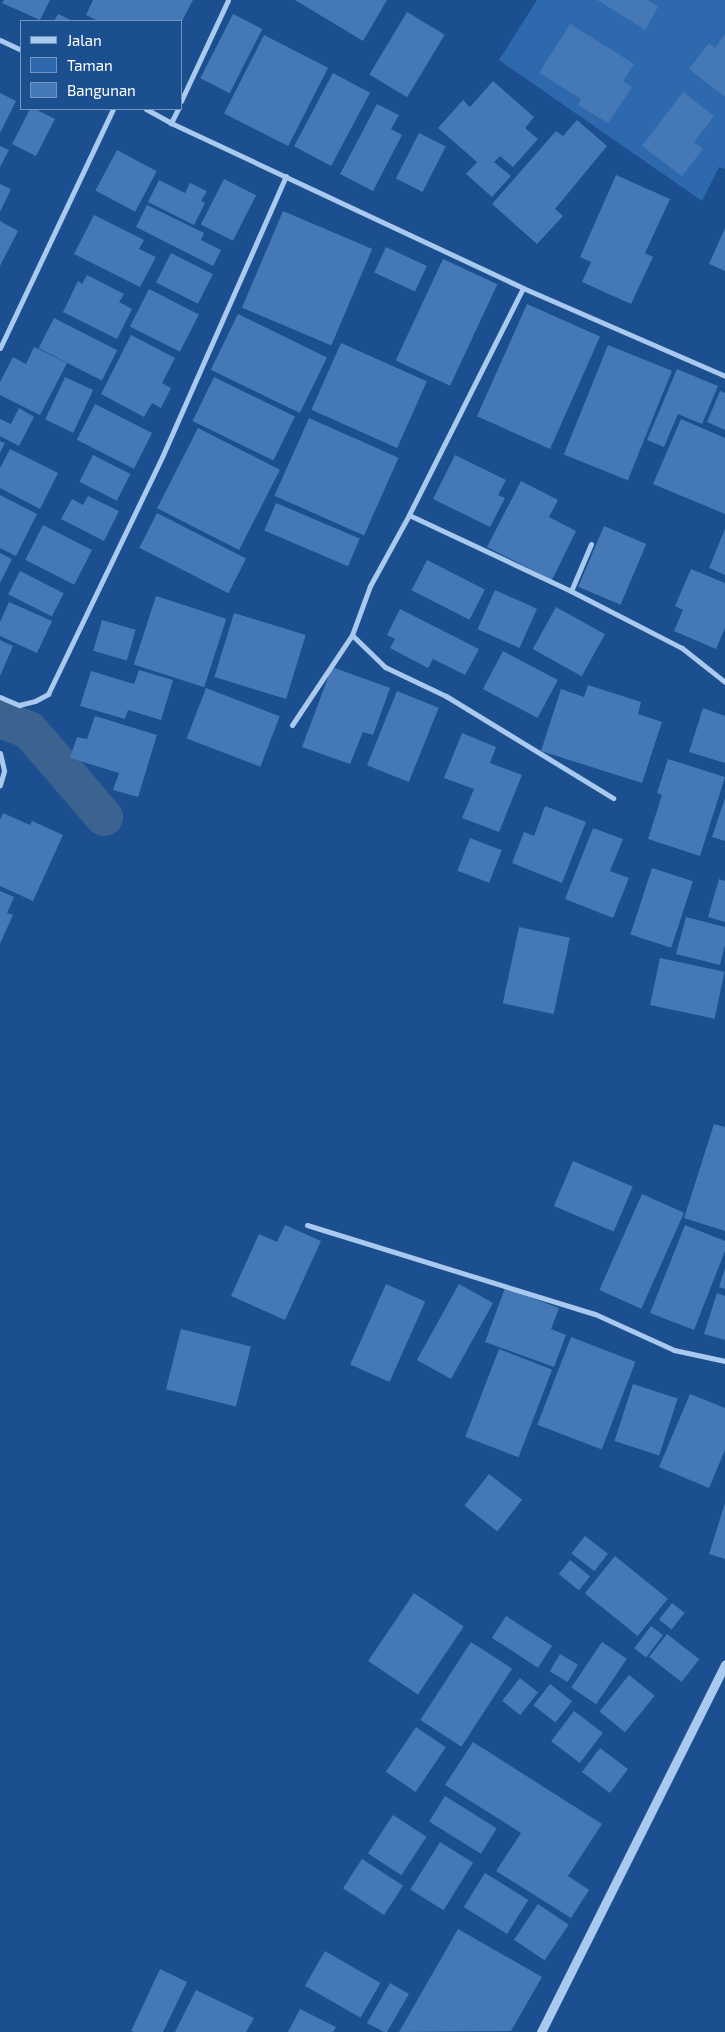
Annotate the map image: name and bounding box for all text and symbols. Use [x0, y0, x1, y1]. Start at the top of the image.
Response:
legend [20, 20, 182, 110]
text: Jalan [67, 31, 102, 49]
text: Taman [67, 56, 113, 74]
text: Bangunan [67, 81, 136, 99]

